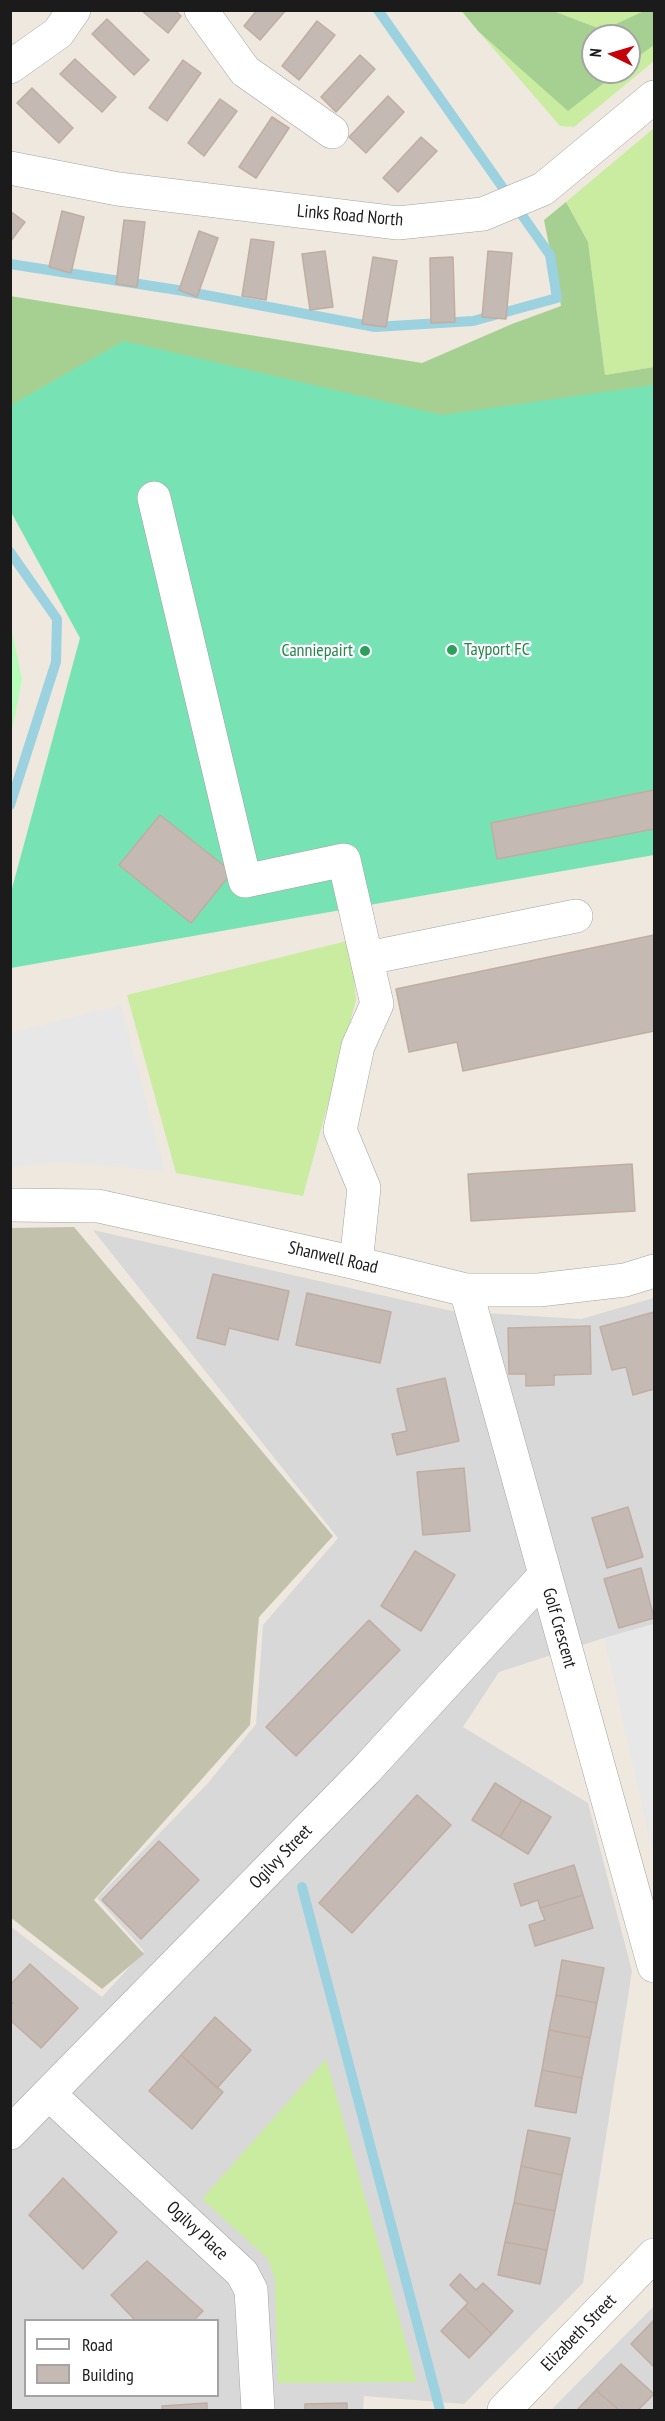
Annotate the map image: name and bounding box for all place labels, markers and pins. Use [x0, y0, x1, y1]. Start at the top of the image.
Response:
place label: Tayport FC [464, 639, 530, 661]
place label: Canniepairt [281, 640, 353, 662]
marker: Tayport FC [445, 643, 459, 657]
marker: Canniepairt [358, 644, 372, 658]

